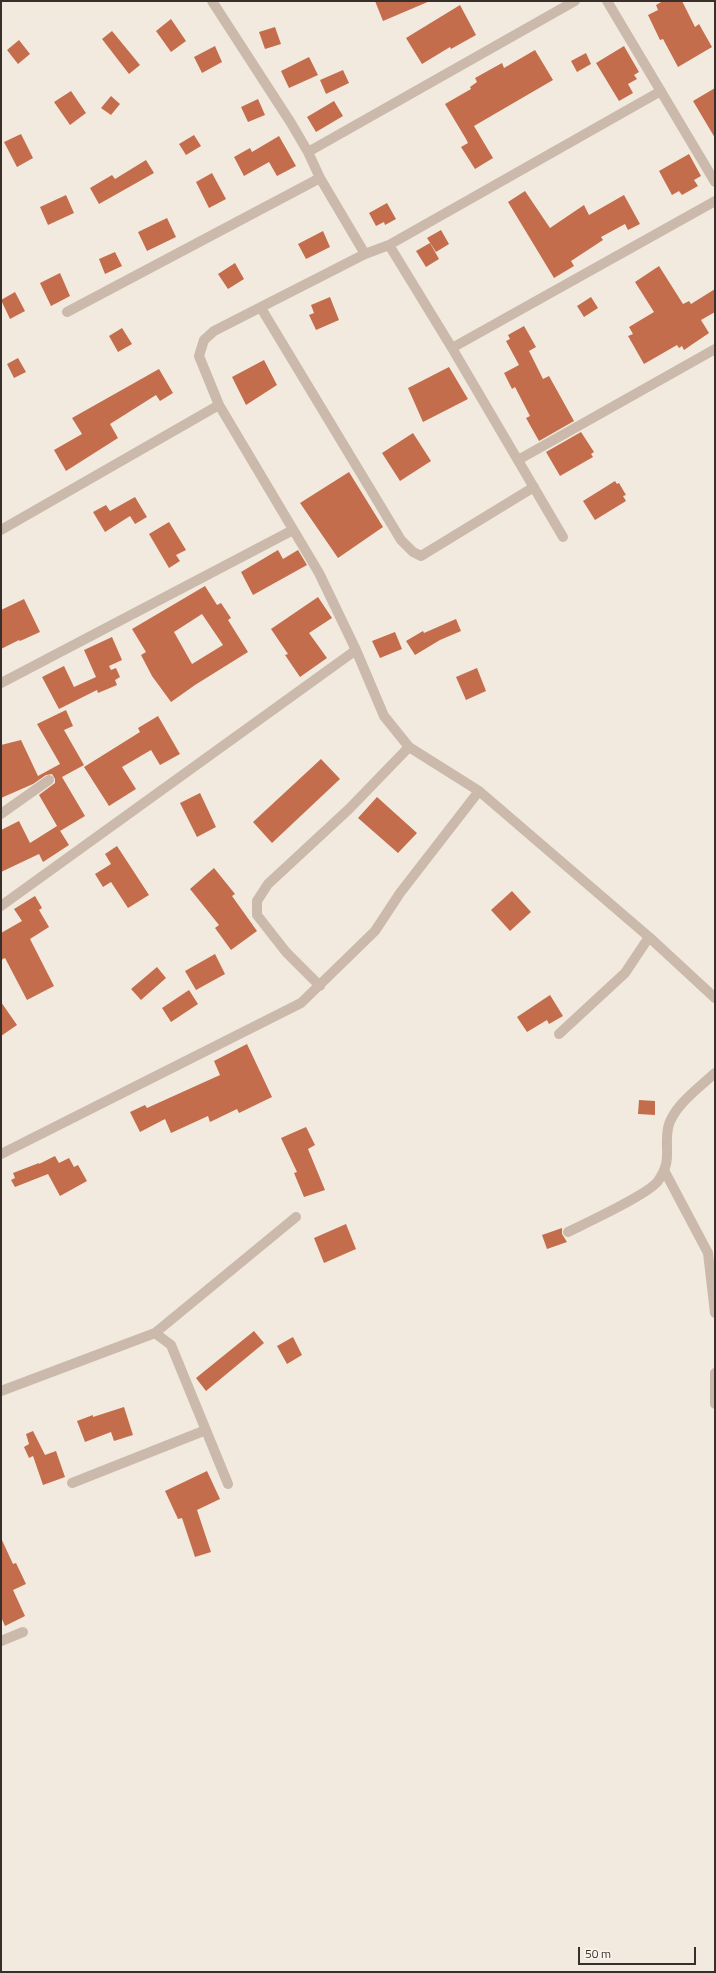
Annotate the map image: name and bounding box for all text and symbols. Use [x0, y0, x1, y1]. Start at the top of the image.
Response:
scale bar [580, 1939, 698, 1965]
text: 50 m [585, 1944, 611, 1963]

